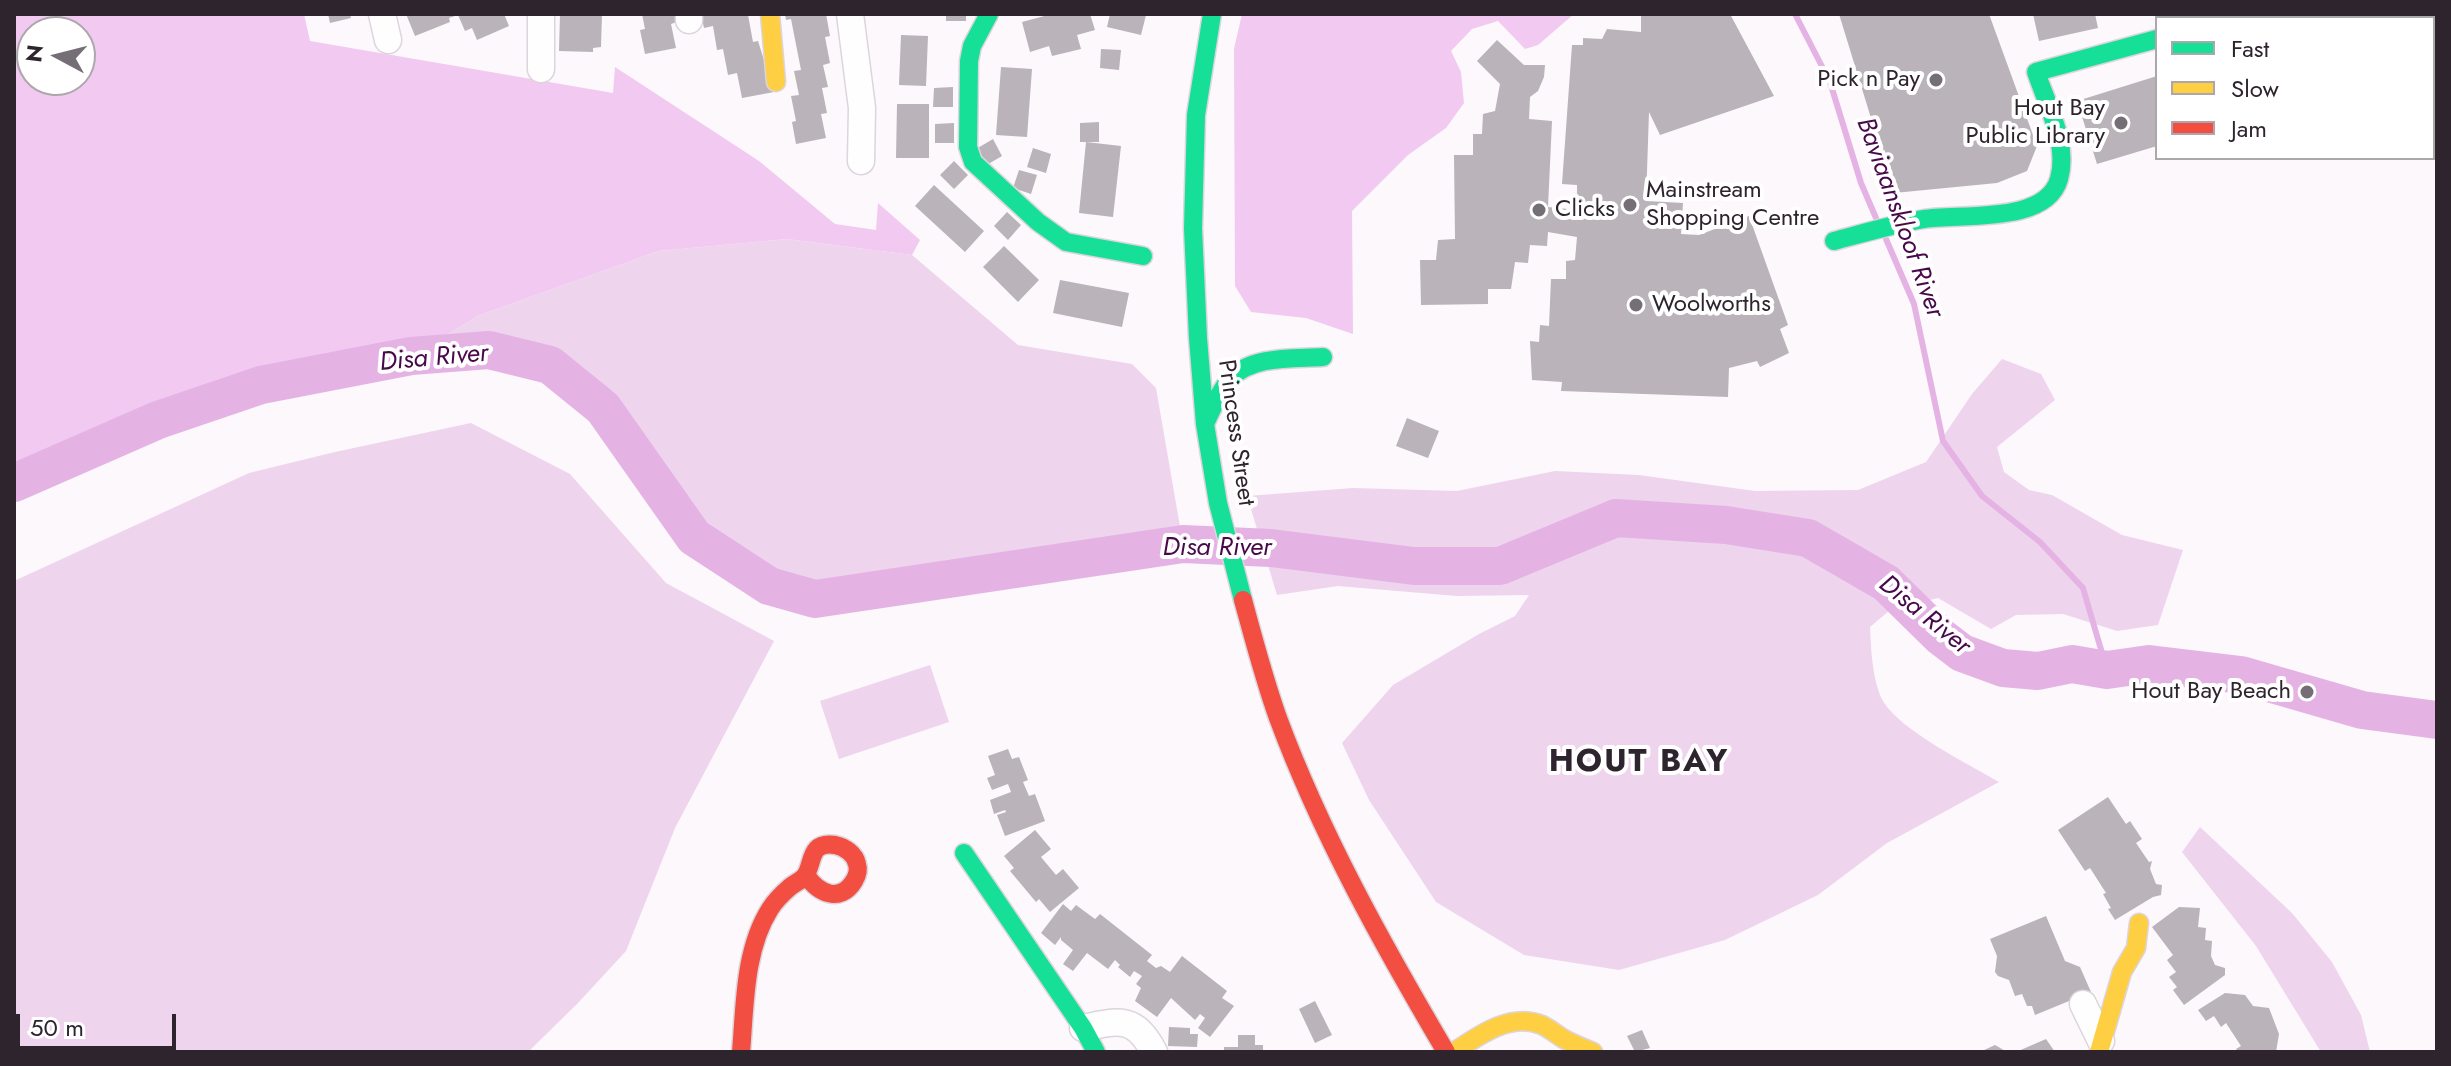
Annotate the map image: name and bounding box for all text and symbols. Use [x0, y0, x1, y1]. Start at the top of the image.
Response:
north arrow [16, 16, 96, 96]
legend [2155, 16, 2435, 160]
text: Fast [2231, 31, 2269, 66]
text: N [17, 43, 51, 64]
place label: Pick n Pay [1817, 66, 1920, 94]
marker: Pick n Pay [1927, 71, 1945, 89]
text: Slow [2231, 71, 2279, 106]
place label: Hout Bay Public Library [1966, 95, 2105, 151]
text: Jam [2231, 111, 2267, 146]
water label: Baviaanskloof River [1848, 114, 1950, 322]
marker: Hout Bay Public Library [2112, 114, 2130, 132]
place label: Mainstream Shopping Centre [1646, 177, 1819, 233]
place label: Clicks [1555, 196, 1615, 224]
marker: Mainstream Shopping Centre [1621, 196, 1639, 214]
marker: Clicks [1530, 201, 1548, 219]
place label: Woolworths [1652, 291, 1771, 319]
marker: Woolworths [1627, 296, 1645, 314]
water label: Disa River [378, 339, 490, 379]
street label: Princess Street [1210, 358, 1260, 508]
water label: Disa River [1162, 533, 1272, 565]
water label: Disa River [1872, 570, 1976, 662]
place label: Hout Bay Beach [2131, 678, 2291, 706]
marker: Hout Bay Beach [2298, 683, 2316, 701]
district label: HOUT BAY [1549, 744, 1729, 782]
scale bar [20, 998, 180, 1048]
text: 50 m [30, 1010, 84, 1045]

